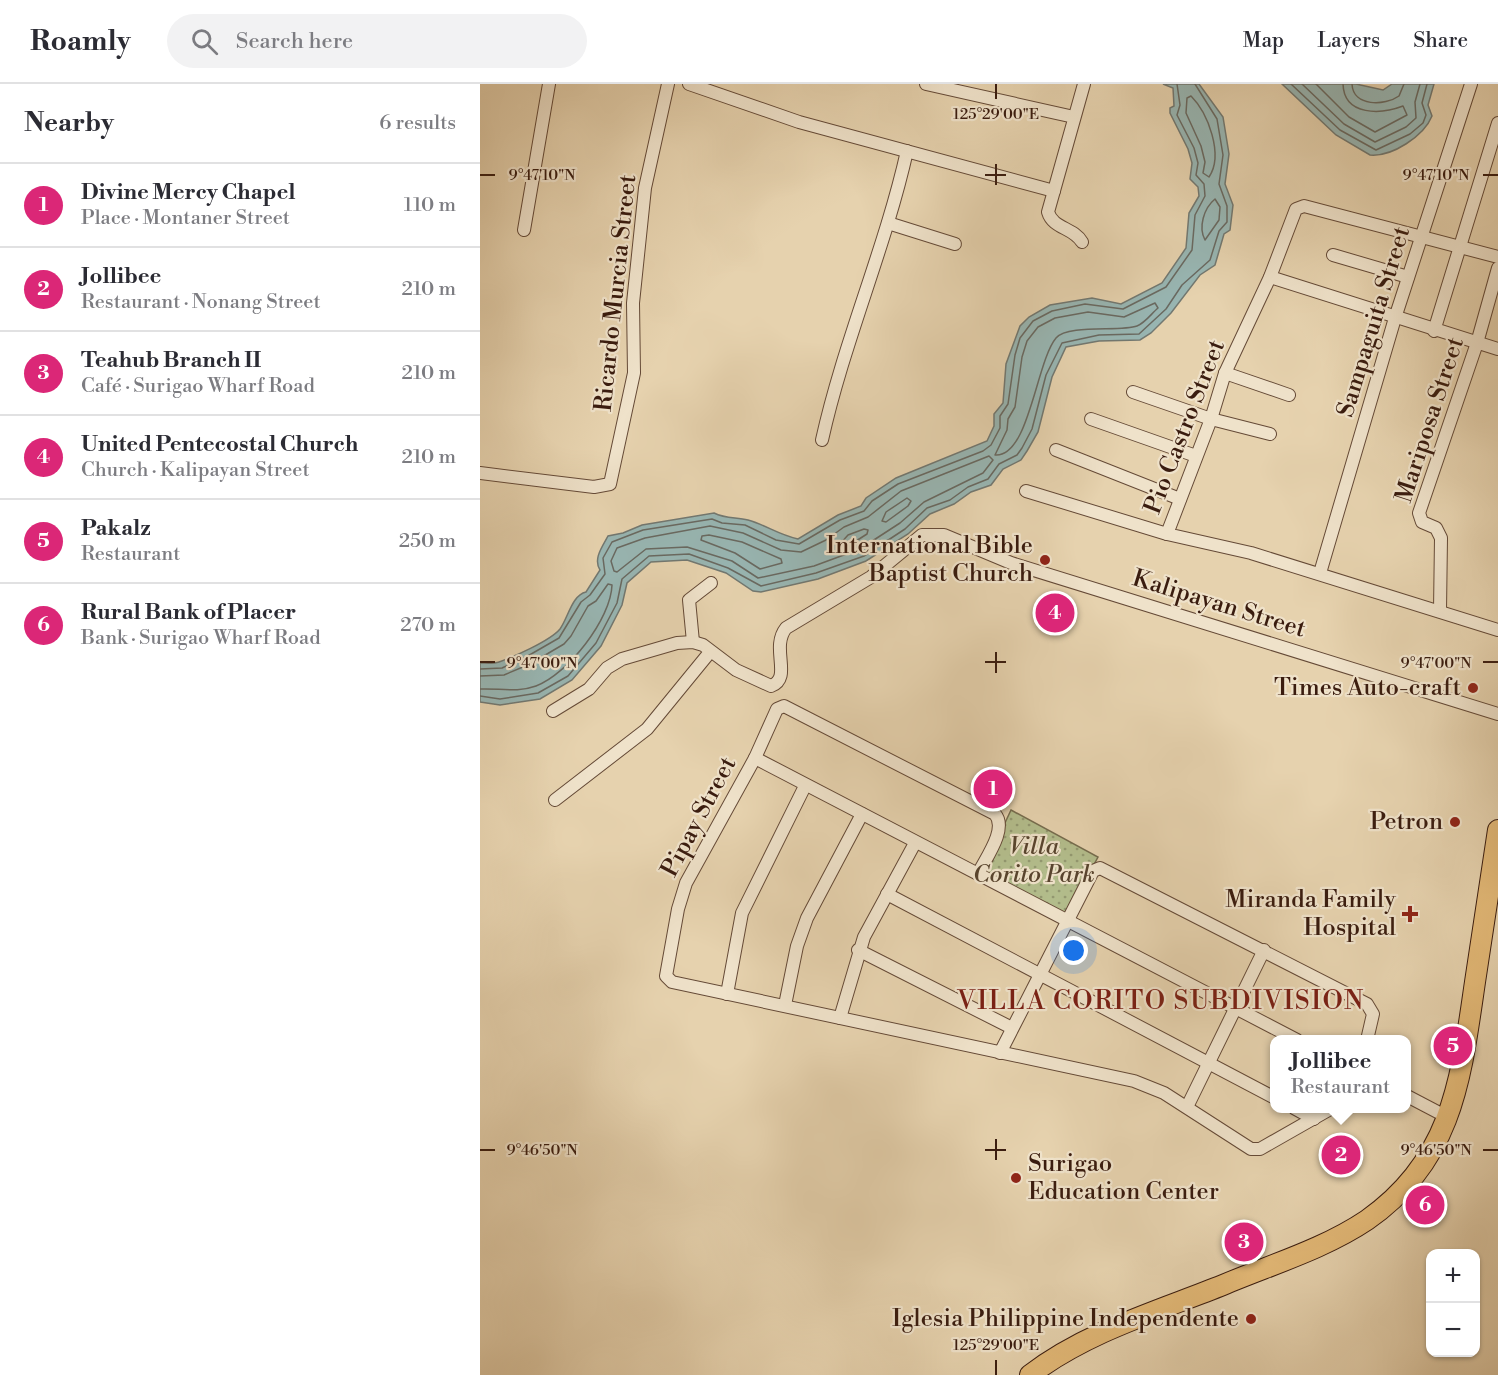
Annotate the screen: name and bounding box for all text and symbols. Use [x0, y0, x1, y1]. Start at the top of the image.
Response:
search box [167, 14, 587, 68]
text: Roamly [30, 24, 131, 59]
icon: search [188, 25, 221, 58]
text: Search here [236, 28, 353, 55]
text: Map [1243, 28, 1284, 54]
text: Layers [1317, 28, 1380, 54]
text: Share [1413, 28, 1468, 54]
text: 125°29'00"E [953, 105, 1039, 124]
text: Nearby [24, 107, 114, 139]
text: 6 results [379, 111, 456, 136]
text: 9°47'10"N [509, 166, 575, 185]
text: 9°47'10"N [1403, 166, 1469, 185]
street label: Ricardo Murcia Street [589, 172, 643, 413]
text: Divine Mercy Chapel [81, 179, 296, 206]
text: 1 [39, 193, 48, 218]
text: 110 m [404, 193, 456, 218]
text: Place · Montaner Street [81, 206, 290, 231]
street label: Sampaguita Street [1331, 223, 1417, 421]
text: Jollibee [81, 263, 161, 290]
text: 2 [37, 277, 50, 302]
text: 210 m [401, 277, 456, 302]
text: Restaurant · Nonang Street [81, 290, 320, 315]
street label: Mariposa Street [1389, 333, 1471, 507]
street label: Pio Castro Street [1138, 335, 1232, 518]
text: Teahub Branch II [81, 347, 261, 374]
text: 3 [37, 361, 50, 386]
text: 210 m [401, 361, 456, 386]
text: Café · Surigao Wharf Road [81, 374, 315, 399]
text: United Pentecostal Church [81, 431, 358, 458]
text: 4 [37, 445, 50, 470]
text: 210 m [401, 445, 456, 470]
text: Church · Kalipayan Street [81, 458, 310, 483]
text: Pakalz [81, 515, 151, 542]
text: 5 [37, 529, 50, 554]
text: 250 m [399, 529, 456, 554]
place label: International Bible Baptist Church [826, 531, 1033, 589]
text: Restaurant [81, 542, 180, 567]
marker: International Bible Baptist Church [1038, 553, 1052, 567]
street label: Kalipayan Street [1129, 563, 1310, 645]
pin: 4 [1036, 590, 1074, 636]
text: Rural Bank of Placer [81, 599, 296, 626]
text: 6 [37, 613, 50, 638]
text: 270 m [400, 613, 456, 638]
text: Bank · Surigao Wharf Road [81, 626, 321, 651]
text: 9°47'00"N [507, 654, 577, 673]
text: 9°47'00"N [1401, 654, 1471, 673]
place label: Times Auto-craft [1274, 673, 1461, 703]
marker: Times Auto-craft [1466, 681, 1480, 695]
street label: Pipay Street [655, 751, 743, 882]
pin: 1 [974, 766, 1012, 812]
place label: Petron [1370, 807, 1443, 837]
marker: Petron [1448, 815, 1462, 829]
park label: Villa Corito Park [973, 832, 1095, 890]
place label: Miranda Family Hospital [1225, 885, 1396, 943]
marker: Miranda Family Hospital [1401, 905, 1419, 923]
your location [1059, 936, 1088, 965]
district label: VILLA CORITO SUBDIVISION [956, 985, 1365, 1017]
pin: 5 [1434, 1024, 1472, 1068]
popup [1270, 1035, 1411, 1113]
text: Jollibee [1291, 1048, 1371, 1075]
text: Restaurant [1291, 1075, 1390, 1100]
pin: 2 [1322, 1132, 1360, 1178]
text: 9°46'50"N [506, 1141, 578, 1160]
text: 9°46'50"N [1400, 1141, 1472, 1160]
place label: Surigao Education Center [1028, 1149, 1219, 1207]
marker: Surigao Education Center [1009, 1171, 1023, 1185]
pin: 6 [1406, 1182, 1444, 1228]
pin: 3 [1224, 1220, 1263, 1264]
map controls [1426, 1249, 1480, 1357]
button: + [1426, 1249, 1480, 1303]
button: − [1426, 1303, 1480, 1357]
place label: Iglesia Philippine Independente [892, 1304, 1239, 1334]
marker: Iglesia Philippine Independente [1244, 1312, 1258, 1326]
text: 125°29'00"E [953, 1336, 1039, 1355]

